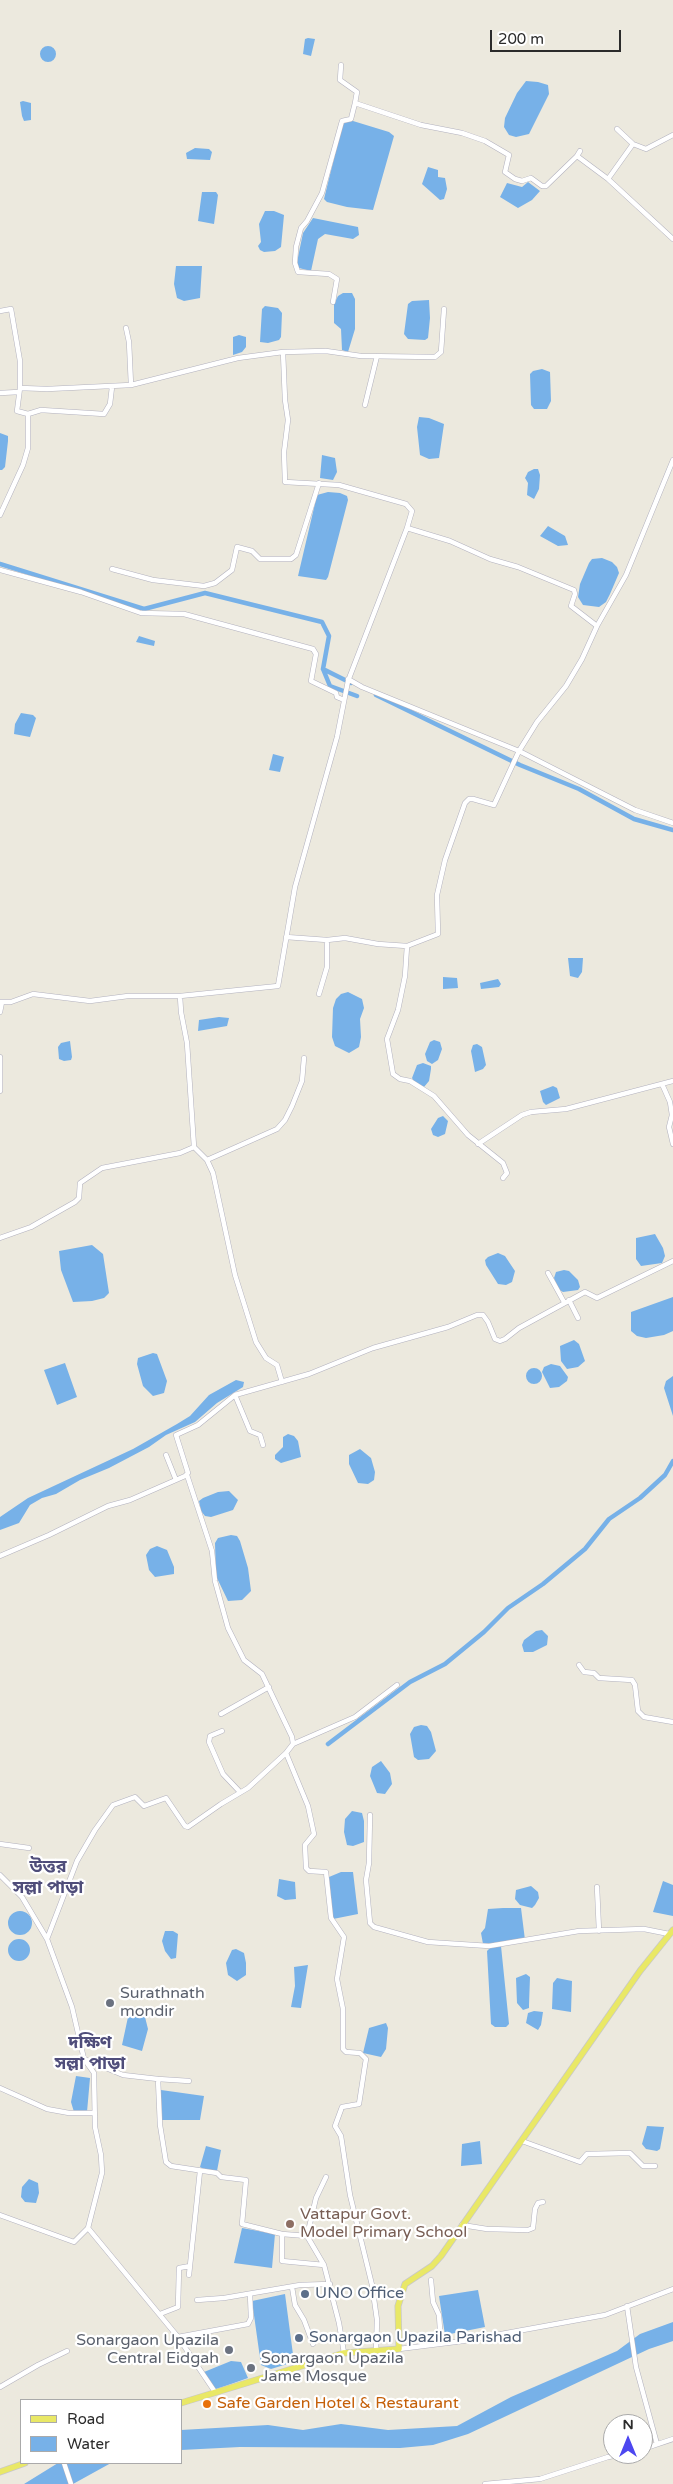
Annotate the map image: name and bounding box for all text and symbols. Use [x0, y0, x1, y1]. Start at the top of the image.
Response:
scale bar [493, 20, 624, 52]
text: 200 m [498, 30, 544, 48]
district label: উত্তর সল্লা পাড়া [13, 1856, 83, 1898]
place label: Surathnath mondir [120, 1984, 205, 2022]
marker: Surathnath mondir [104, 1997, 116, 2009]
district label: দক্ষিণ সল্লা পাড়া [55, 2032, 125, 2074]
place label: Vattapur Govt. Model Primary School [300, 2205, 467, 2243]
marker: Vattapur Govt. Model Primary School [284, 2218, 296, 2230]
place label: UNO Office [315, 2284, 404, 2304]
marker: UNO Office [299, 2288, 311, 2300]
place label: Sonargaon Upazila Parishad [309, 2328, 522, 2348]
place label: Sonargaon Upazila Central Eidgah [76, 2331, 219, 2369]
marker: Sonargaon Upazila Parishad [293, 2332, 305, 2344]
marker: Sonargaon Upazila Central Eidgah [223, 2344, 235, 2356]
place label: Sonargaon Upazila Jame Mosque [261, 2349, 404, 2387]
marker: Sonargaon Upazila Jame Mosque [245, 2362, 257, 2374]
place label: Safe Garden Hotel & Restaurant [217, 2394, 459, 2414]
marker: Safe Garden Hotel & Restaurant [201, 2398, 213, 2410]
legend [20, 2399, 182, 2464]
text: Road [67, 2410, 105, 2428]
north arrow [603, 2414, 653, 2464]
text: N [622, 2416, 634, 2433]
text: Water [67, 2435, 110, 2453]

